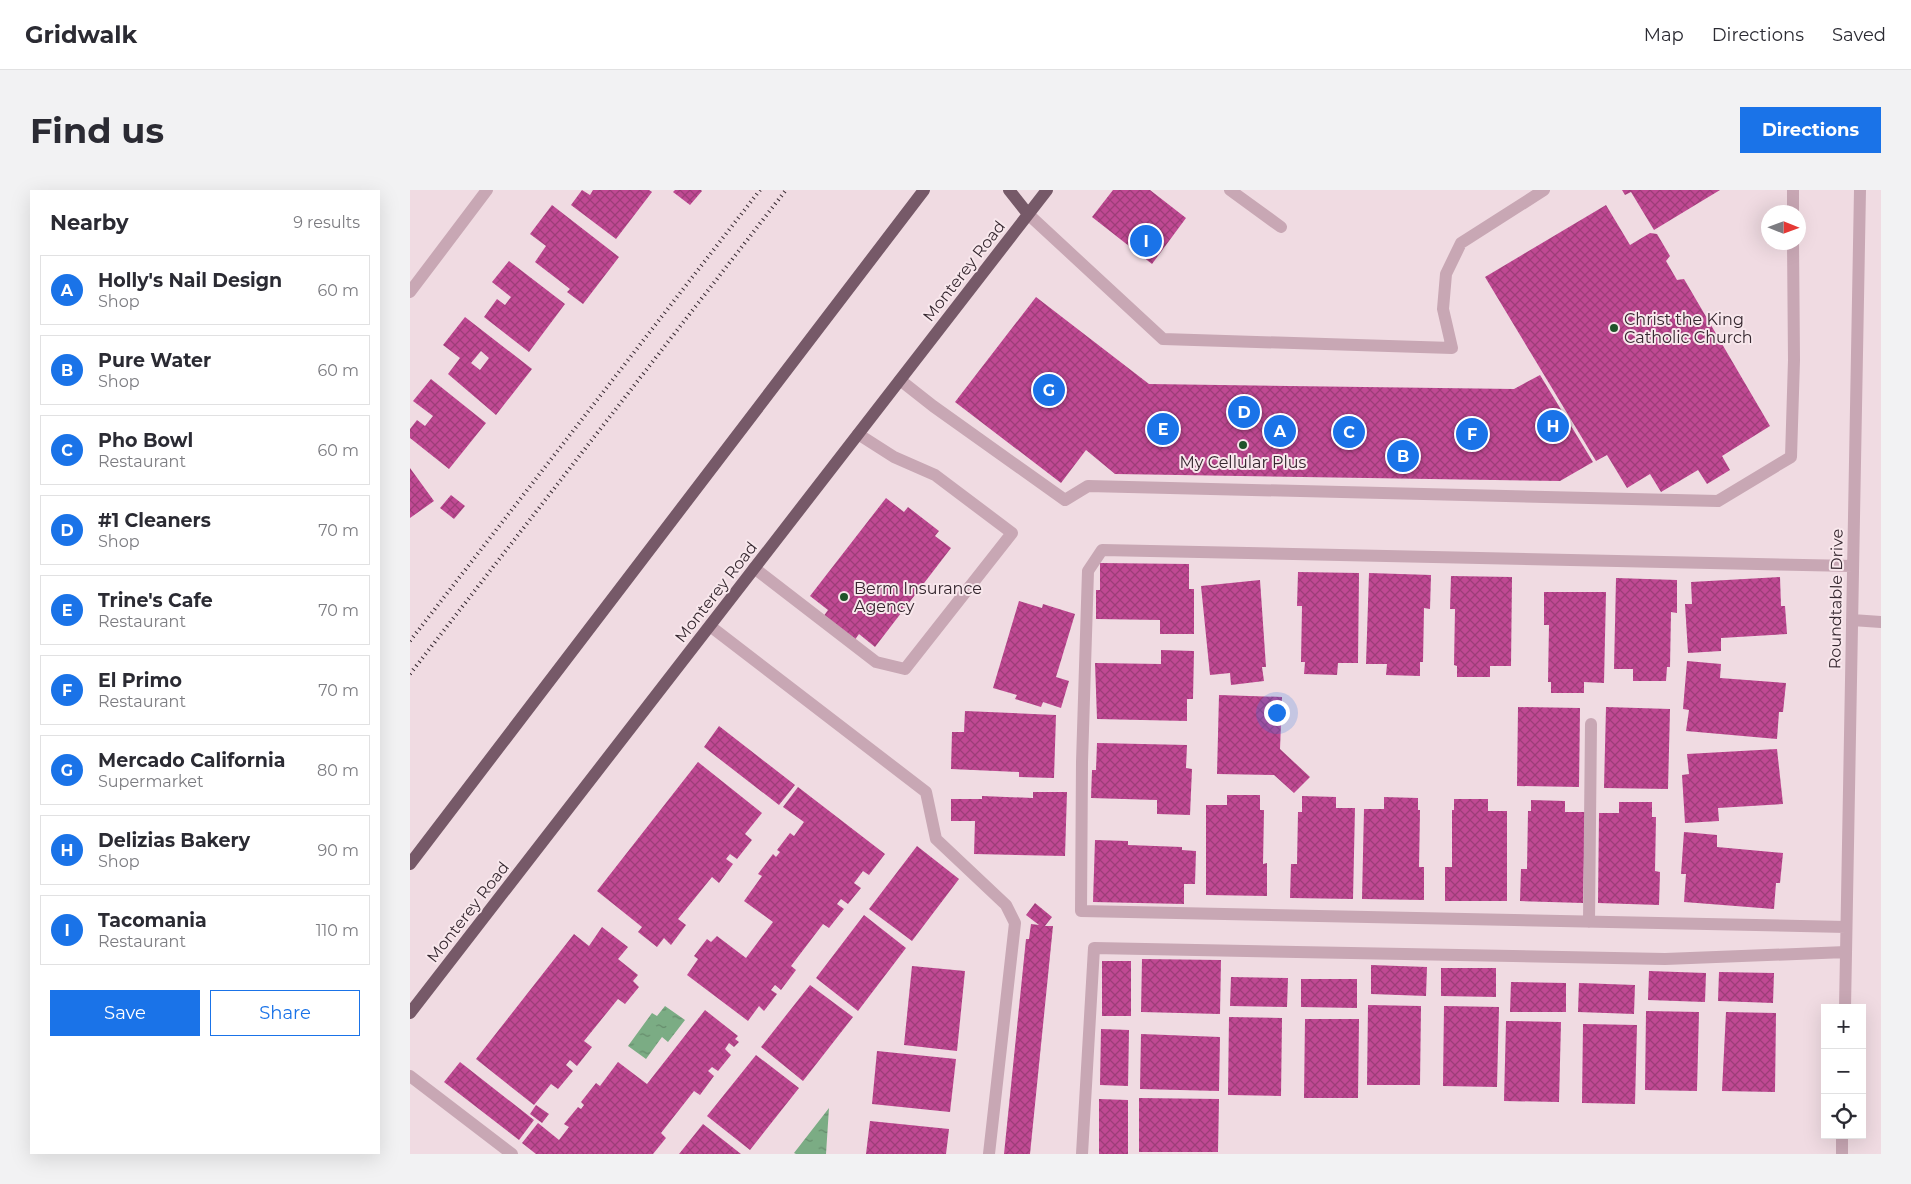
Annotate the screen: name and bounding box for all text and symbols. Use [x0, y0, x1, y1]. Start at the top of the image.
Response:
text: Gridwalk [25, 20, 137, 49]
text: Map [1644, 24, 1684, 46]
text: Directions [1712, 24, 1804, 46]
text: Saved [1832, 24, 1886, 46]
button: Directions [1740, 107, 1881, 153]
text: Find us [30, 109, 164, 152]
north arrow [1761, 205, 1806, 250]
text: Nearby [50, 210, 129, 235]
text: 9 results [293, 213, 360, 232]
street label: Monterey Road [919, 217, 1009, 325]
pin: I [1130, 222, 1162, 260]
text: Holly's Nail Design [98, 269, 282, 292]
text: A [61, 281, 73, 300]
text: 60 m [317, 281, 359, 300]
text: Shop [98, 292, 140, 311]
place label: Christ the King Catholic Church [1624, 310, 1753, 347]
marker: Christ the King Catholic Church [1608, 322, 1620, 334]
text: Pure Water [98, 349, 211, 372]
text: B [61, 361, 73, 380]
text: 60 m [317, 361, 359, 380]
pin: G [1033, 371, 1065, 409]
text: Shop [98, 372, 140, 391]
pin: D [1228, 393, 1260, 431]
pin: H [1537, 407, 1569, 445]
pin: E [1147, 410, 1179, 448]
pin: A [1264, 412, 1296, 450]
pin: C [1333, 413, 1365, 451]
pin: F [1456, 415, 1488, 453]
text: Pho Bowl [98, 429, 193, 452]
pin: B [1387, 437, 1419, 475]
marker: My Cellular Plus [1237, 439, 1249, 451]
text: C [61, 441, 73, 460]
text: 60 m [317, 441, 359, 460]
text: Restaurant [98, 452, 186, 471]
place label: My Cellular Plus [1180, 453, 1307, 472]
text: #1 Cleaners [98, 509, 211, 532]
text: D [60, 521, 74, 540]
text: 70 m [318, 521, 359, 540]
street label: Roundtable Drive [1825, 529, 1847, 669]
text: Shop [98, 532, 140, 551]
street label: Monterey Road [671, 538, 761, 646]
place label: Berm Insurance Agency [854, 579, 982, 616]
text: Trine's Cafe [98, 589, 213, 612]
marker: Berm Insurance Agency [838, 591, 850, 603]
text: E [62, 601, 72, 620]
text: 70 m [318, 601, 359, 620]
text: Restaurant [98, 612, 186, 631]
text: El Primo [98, 669, 182, 692]
text: F [62, 681, 72, 700]
text: 70 m [318, 681, 359, 700]
text: Restaurant [98, 692, 186, 711]
your location [1264, 700, 1290, 726]
text: Mercado California [98, 749, 285, 772]
text: G [61, 761, 73, 780]
text: 80 m [317, 761, 359, 780]
text: Supermarket [98, 772, 204, 791]
text: Delizias Bakery [98, 829, 250, 852]
text: H [61, 841, 73, 860]
text: 90 m [317, 841, 359, 860]
text: Shop [98, 852, 140, 871]
street label: Monterey Road [423, 858, 513, 966]
text: Tacomania [98, 909, 207, 932]
text: I [64, 921, 70, 940]
text: 110 m [316, 921, 359, 940]
text: Restaurant [98, 932, 186, 951]
button: Save [50, 990, 200, 1036]
button: Share [210, 990, 360, 1036]
map controls [1821, 1004, 1866, 1139]
button: + [1821, 1004, 1866, 1049]
button: − [1821, 1049, 1866, 1094]
button: locate [1821, 1094, 1866, 1139]

